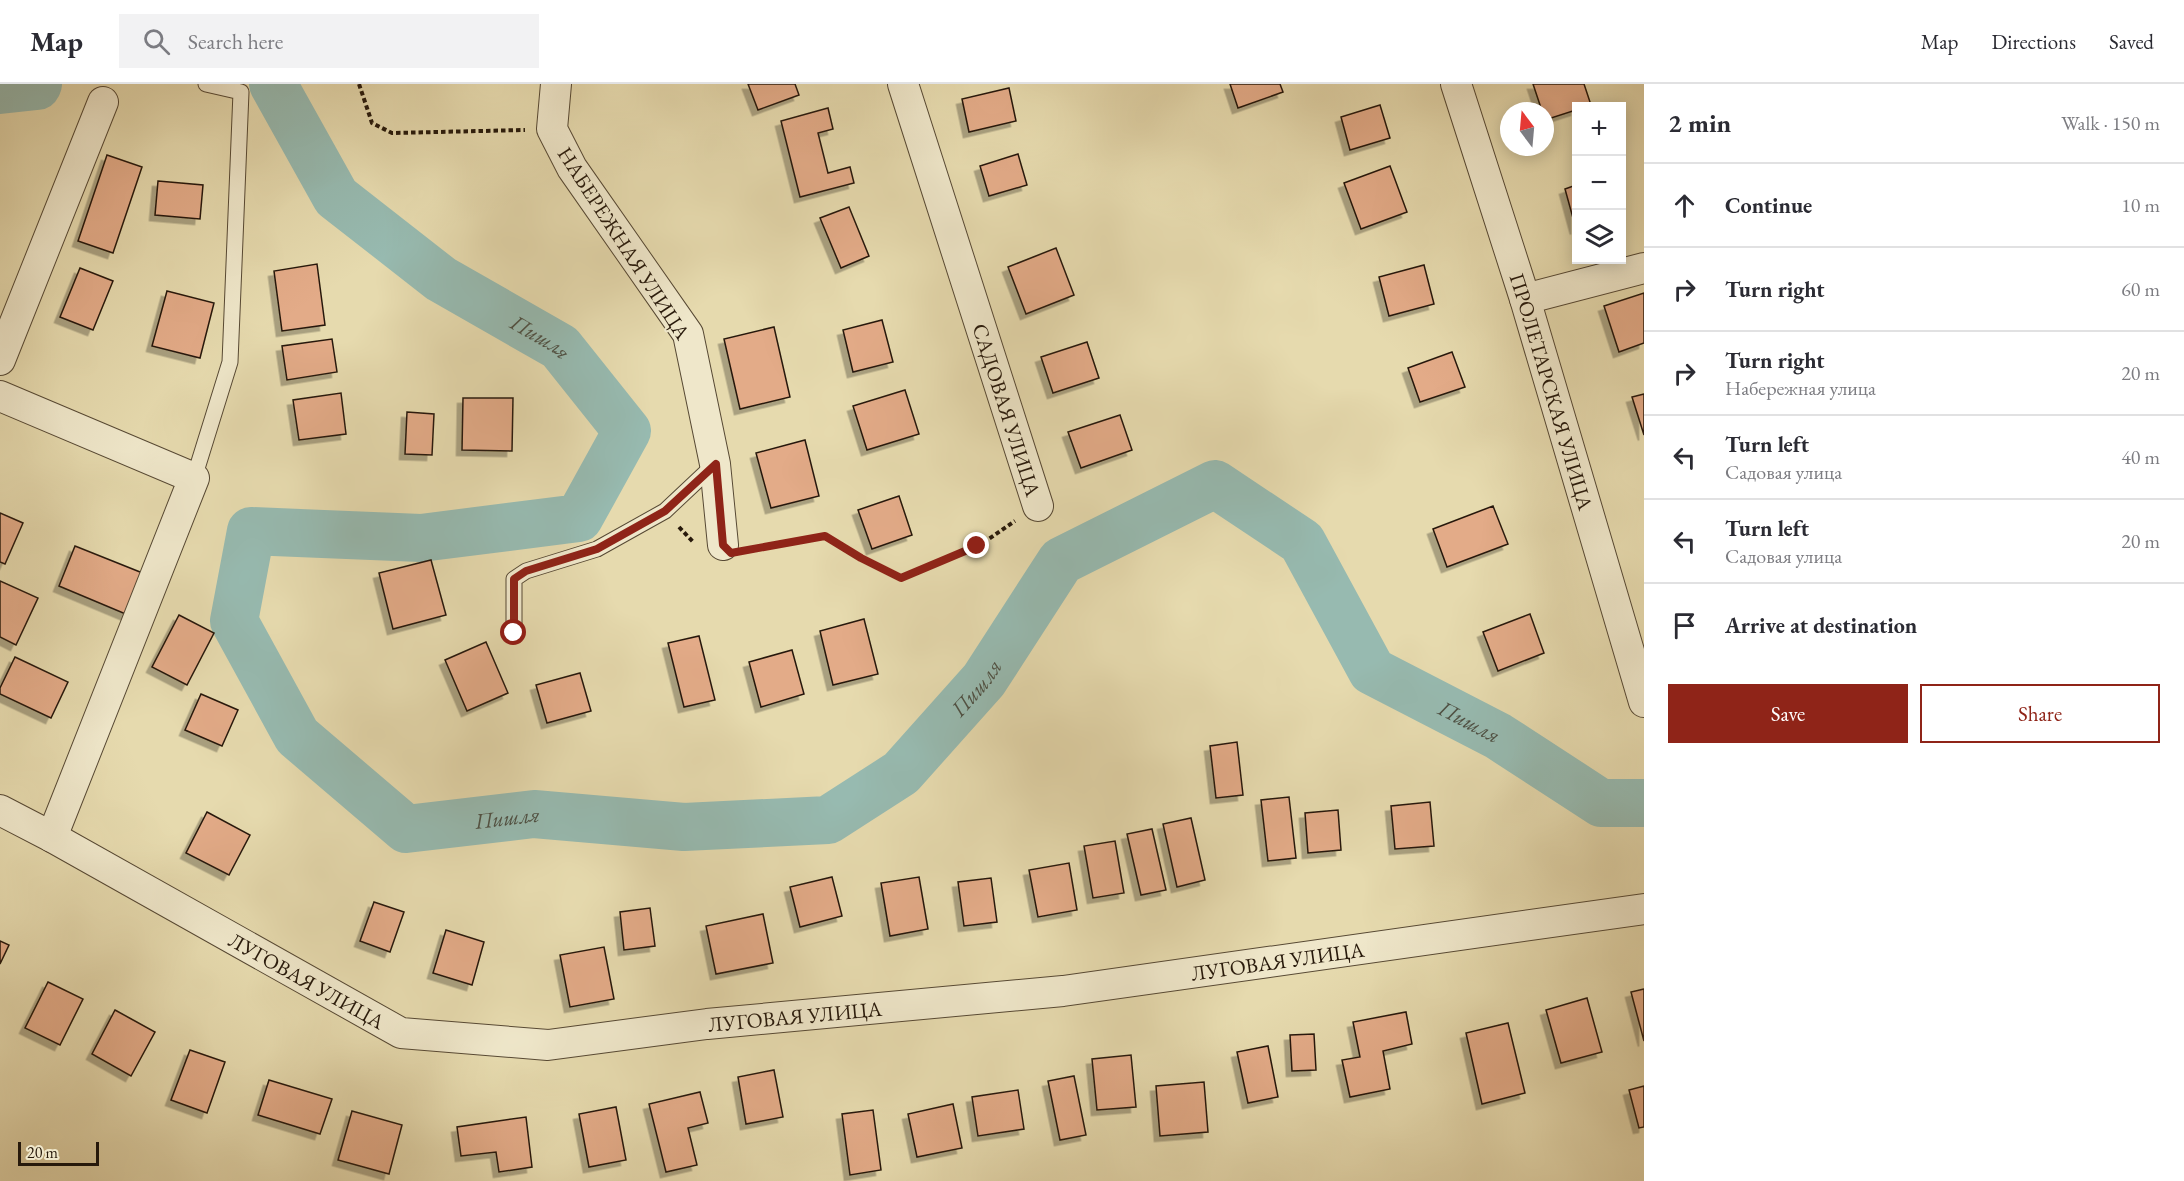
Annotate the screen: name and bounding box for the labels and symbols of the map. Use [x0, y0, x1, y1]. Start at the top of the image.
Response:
north arrow [1500, 102, 1554, 156]
street label: НАБЕРЕЖНАЯ УЛИЦА [552, 142, 697, 345]
street label: ПРОЛЕТАРСКАЯ УЛИЦА [1504, 269, 1600, 513]
water label: Пишля [505, 307, 578, 365]
street label: САДОВАЯ УЛИЦА [967, 320, 1048, 500]
route end [963, 532, 989, 558]
route start [500, 619, 526, 645]
water label: Пишля [943, 654, 1008, 723]
water label: Пишля [1433, 693, 1505, 749]
water label: Пишля [472, 799, 541, 835]
street label: ЛУГОВАЯ УЛИЦА [224, 926, 390, 1035]
street label: ЛУГОВАЯ УЛИЦА [1189, 935, 1366, 986]
street label: ЛУГОВАЯ УЛИЦА [707, 994, 884, 1037]
scale bar [18, 1139, 99, 1166]

